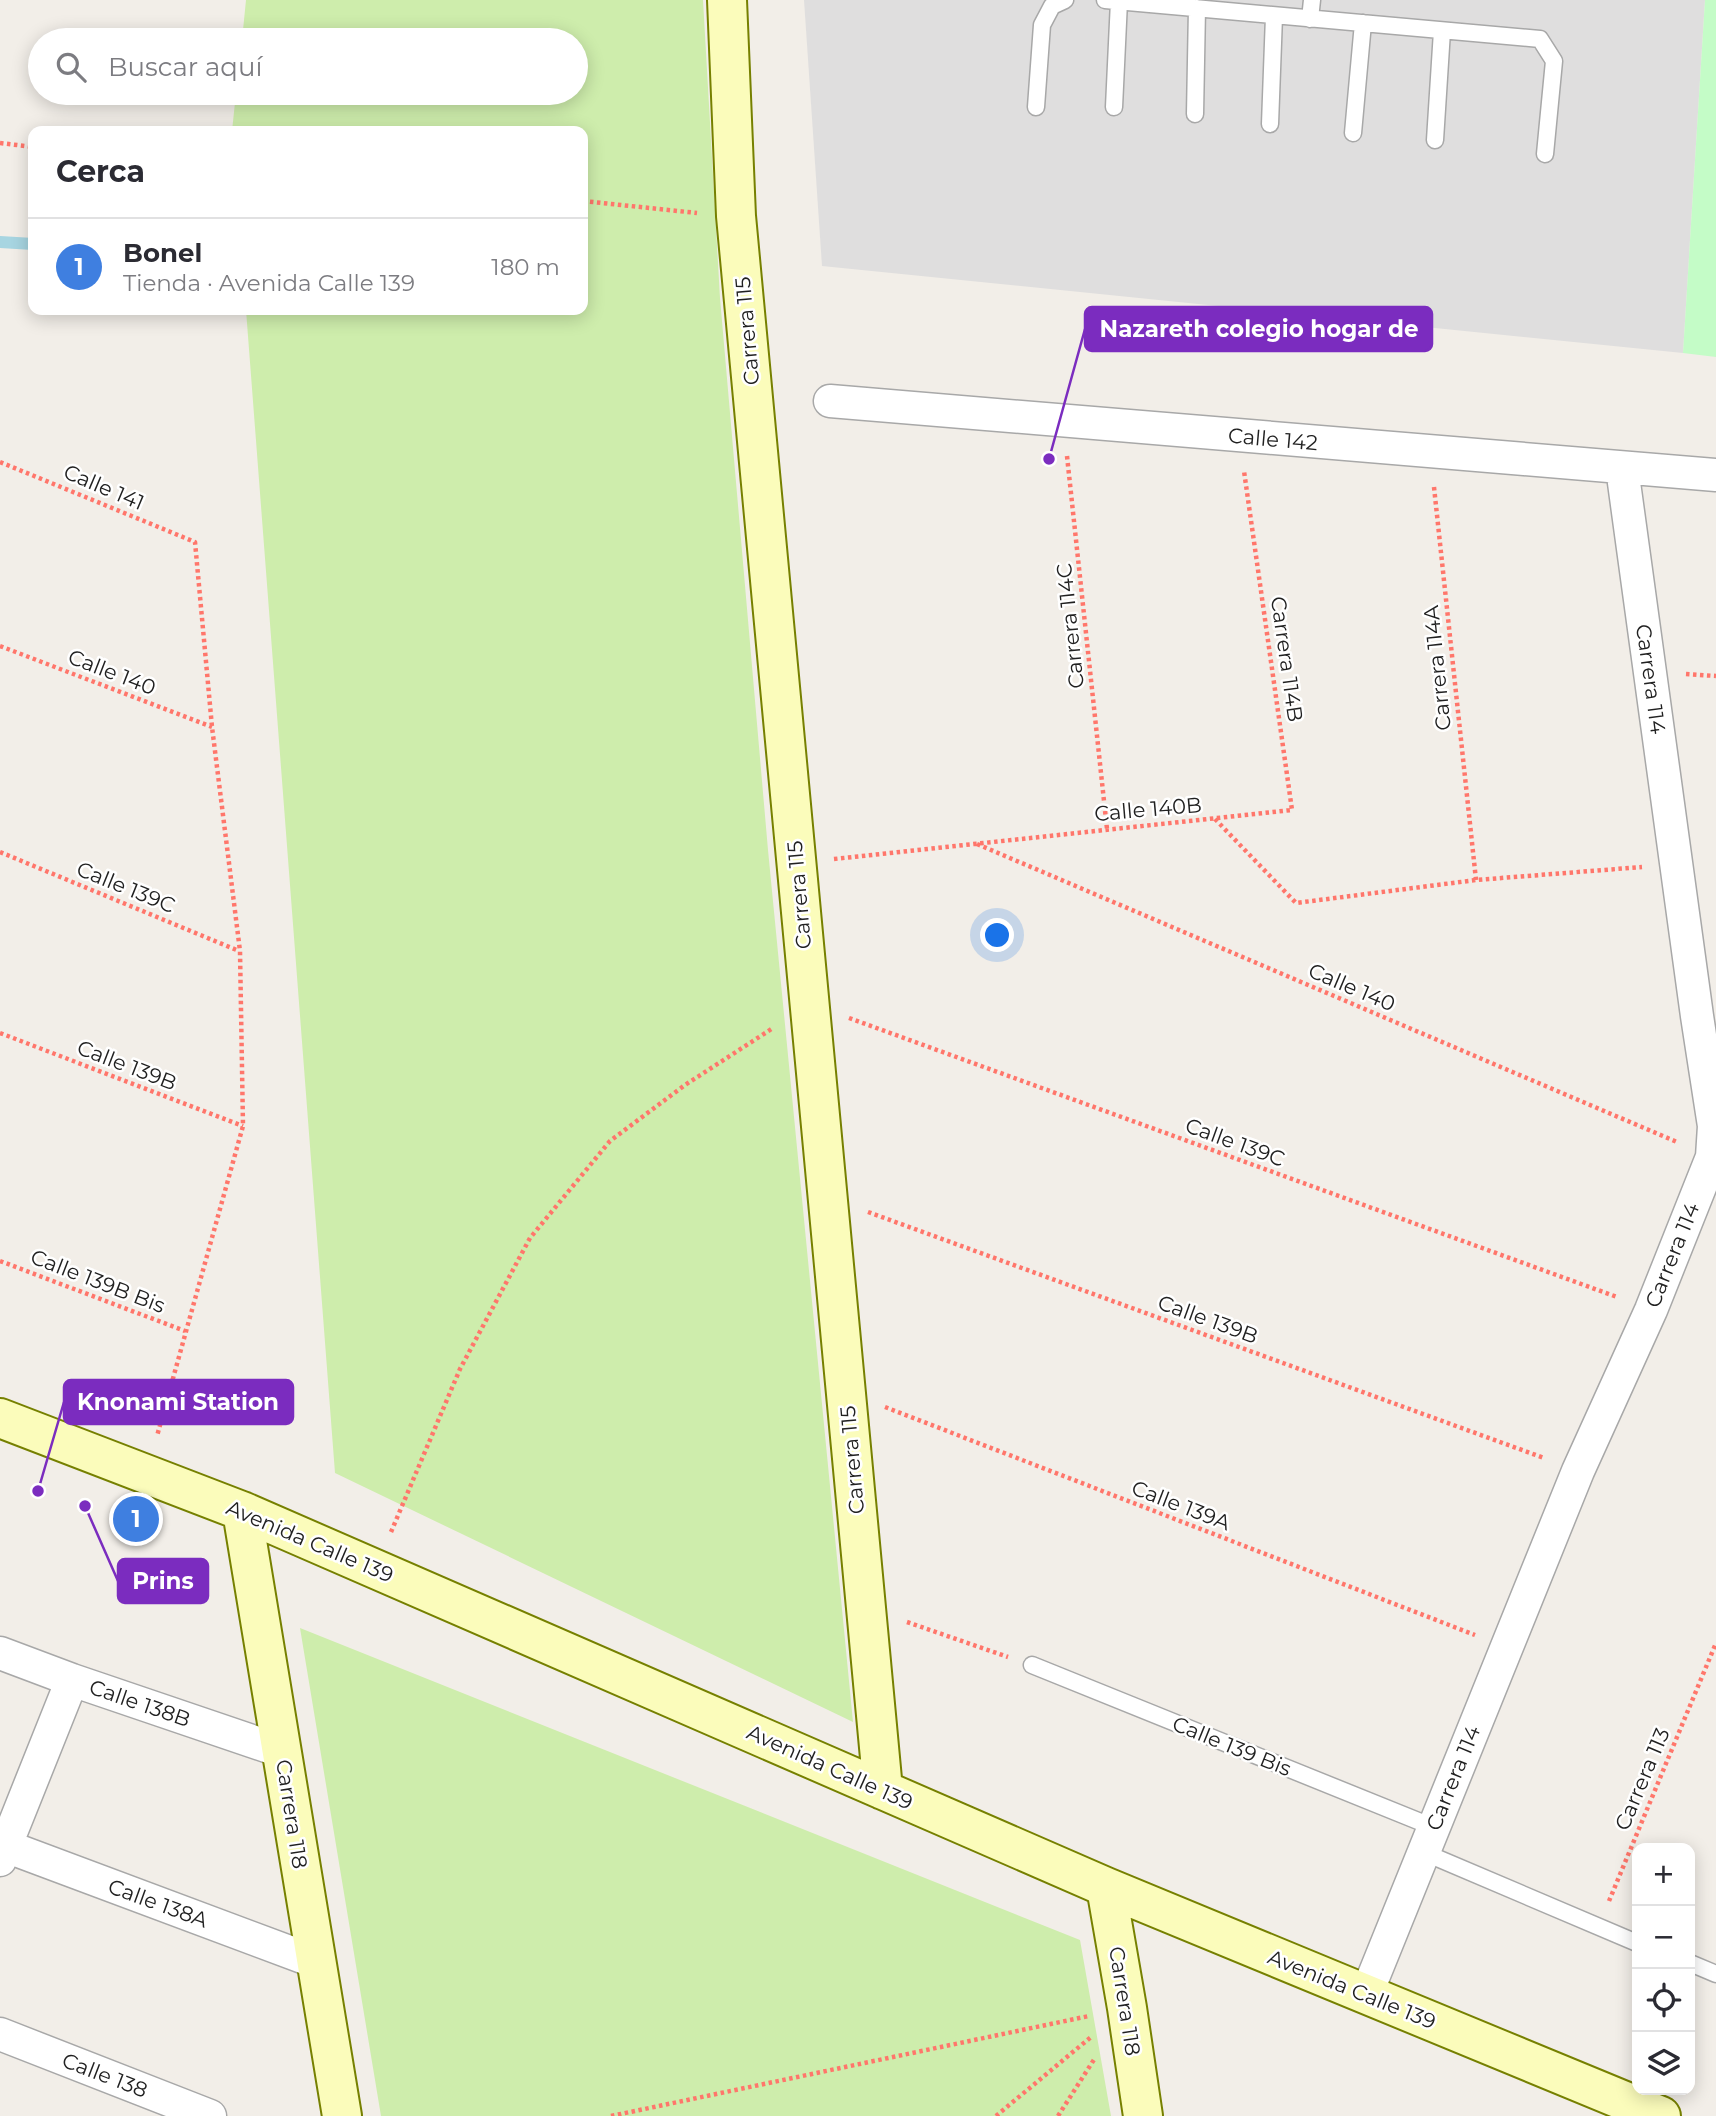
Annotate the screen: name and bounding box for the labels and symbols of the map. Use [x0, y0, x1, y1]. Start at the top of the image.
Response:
street label: Carrera 115 [730, 276, 764, 386]
callout: Nazareth colegio hogar de [1085, 307, 1432, 351]
text: Nazareth colegio hogar de [1100, 315, 1418, 343]
street label: Calle 142 [1227, 423, 1319, 455]
street label: Calle 141 [60, 459, 148, 515]
street label: Carrera 114C [1051, 562, 1089, 690]
street label: Carrera 114B [1266, 595, 1308, 723]
street label: Carrera 114A [1418, 603, 1456, 732]
street label: Carrera 114 [1631, 622, 1671, 736]
street label: Calle 140 [65, 644, 159, 700]
street label: Calle 140B [1093, 792, 1203, 826]
street label: Carrera 115 [782, 840, 816, 950]
street label: Calle 139C [73, 856, 179, 918]
your location [980, 918, 1014, 952]
street label: Calle 140 [1305, 958, 1399, 1016]
street label: Calle 139B [74, 1035, 180, 1095]
street label: Calle 139C [1182, 1113, 1288, 1172]
street label: Carrera 114 [1640, 1199, 1704, 1311]
street label: Calle 139B Bis [27, 1244, 169, 1318]
street label: Calle 139B [1155, 1289, 1261, 1349]
callout: Knonami Station [64, 1380, 293, 1424]
text: Knonami Station [77, 1388, 279, 1416]
street label: Carrera 115 [835, 1405, 869, 1515]
street label: Calle 139A [1128, 1475, 1235, 1536]
pin: 1 [113, 1493, 159, 1545]
street label: Avenida Calle 139 [223, 1495, 397, 1587]
callout: Prins [118, 1559, 208, 1603]
text: Prins [132, 1567, 194, 1595]
street label: Calle 138B [86, 1674, 194, 1732]
street label: Calle 139 Bis [1169, 1711, 1295, 1781]
street label: Avenida Calle 139 [743, 1719, 917, 1815]
street label: Carrera 114 [1421, 1722, 1485, 1834]
street label: Carrera 113 [1609, 1724, 1675, 1834]
street label: Carrera 118 [271, 1758, 313, 1870]
street label: Calle 138A [105, 1873, 212, 1933]
street label: Avenida Calle 139 [1264, 1944, 1440, 2034]
street label: Carrera 118 [1104, 1945, 1146, 2057]
street label: Calle 138 [59, 2047, 151, 2103]

